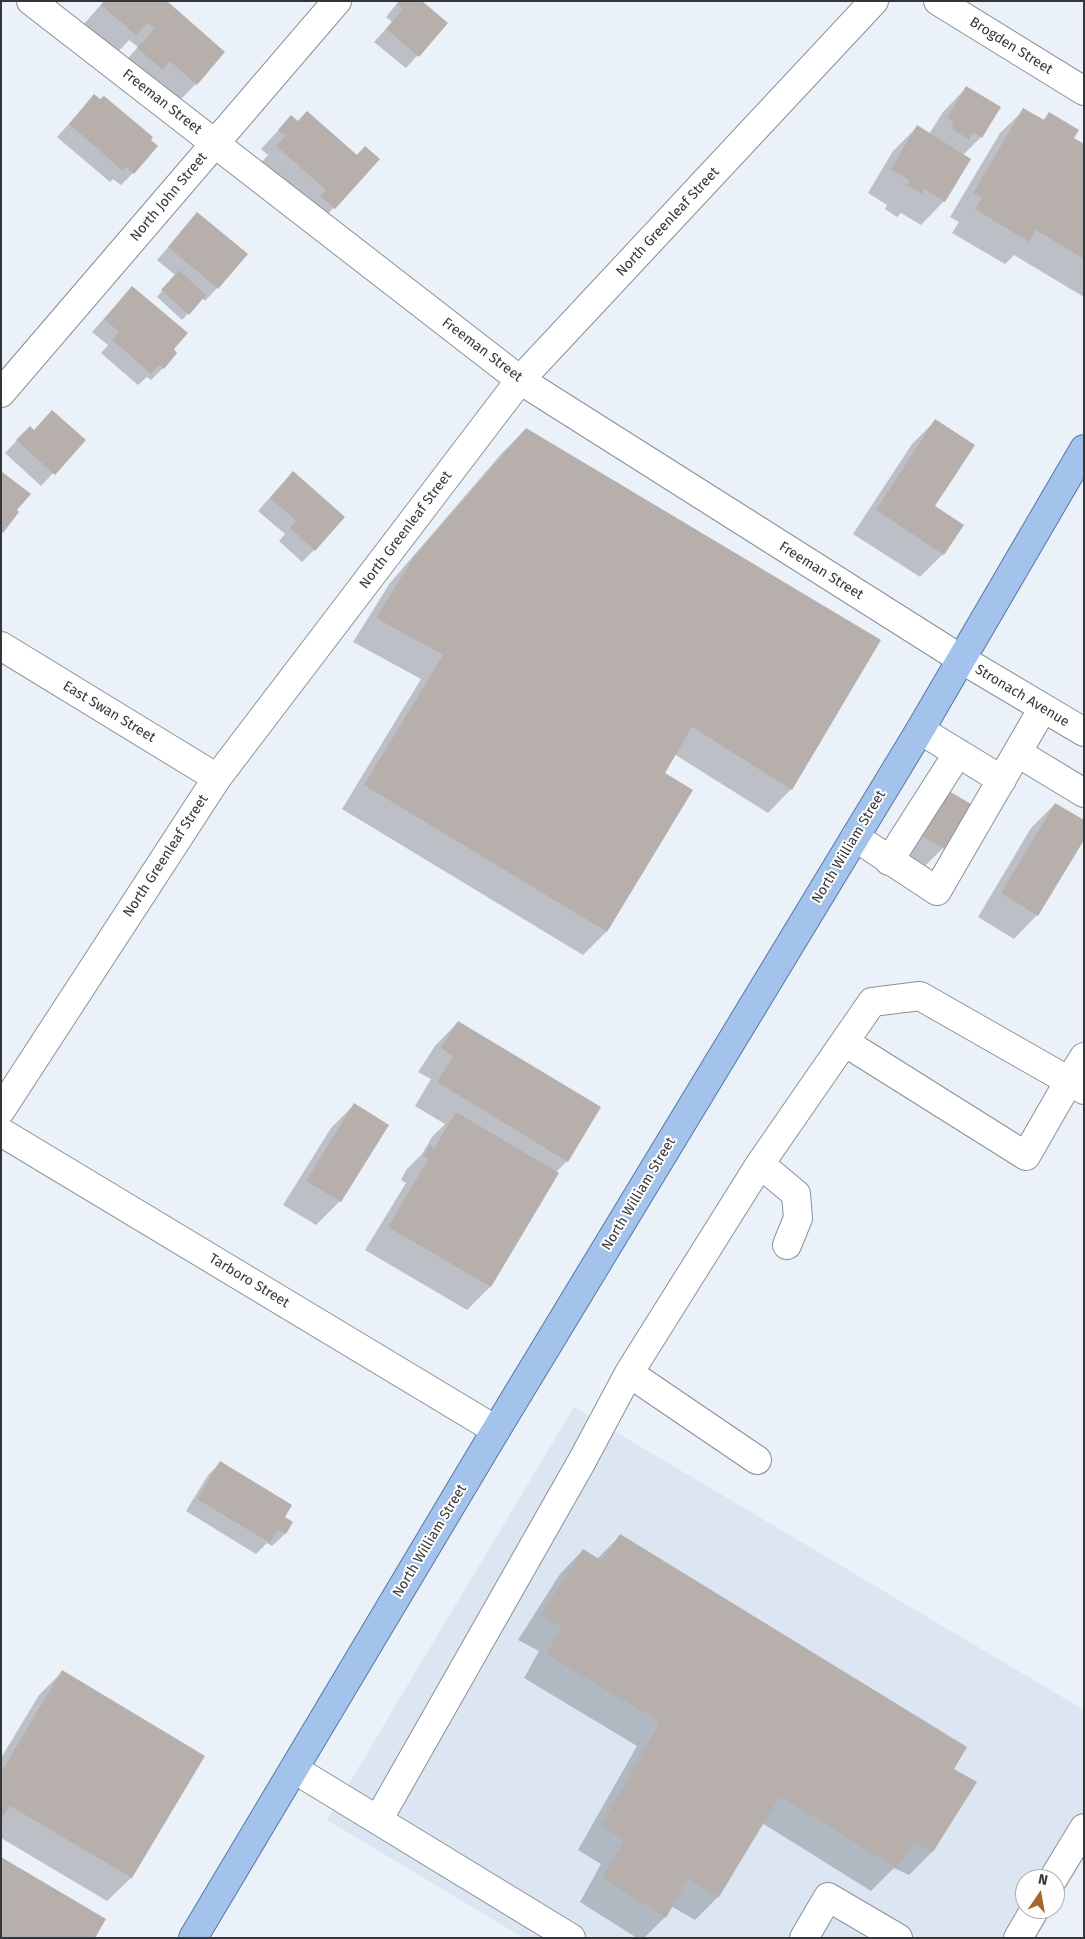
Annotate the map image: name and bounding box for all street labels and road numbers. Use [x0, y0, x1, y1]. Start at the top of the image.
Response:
street label: Brogden Street [966, 14, 1056, 78]
street label: Freeman Street [119, 66, 205, 138]
street label: North John Street [127, 149, 211, 245]
street label: North Greenleaf Street [613, 164, 723, 280]
street label: Freeman Street [439, 314, 525, 386]
street label: North Greenleaf Street [356, 468, 456, 592]
street label: Freeman Street [776, 538, 866, 604]
street label: Stronach Avenue [972, 661, 1072, 731]
street label: East Swan Street [60, 678, 158, 746]
street label: North William Street [809, 787, 889, 907]
street label: North Greenleaf Street [120, 791, 212, 921]
street label: North William Street [599, 1134, 679, 1254]
street label: Tarboro Street [206, 1250, 292, 1312]
street label: North William Street [390, 1481, 470, 1601]

